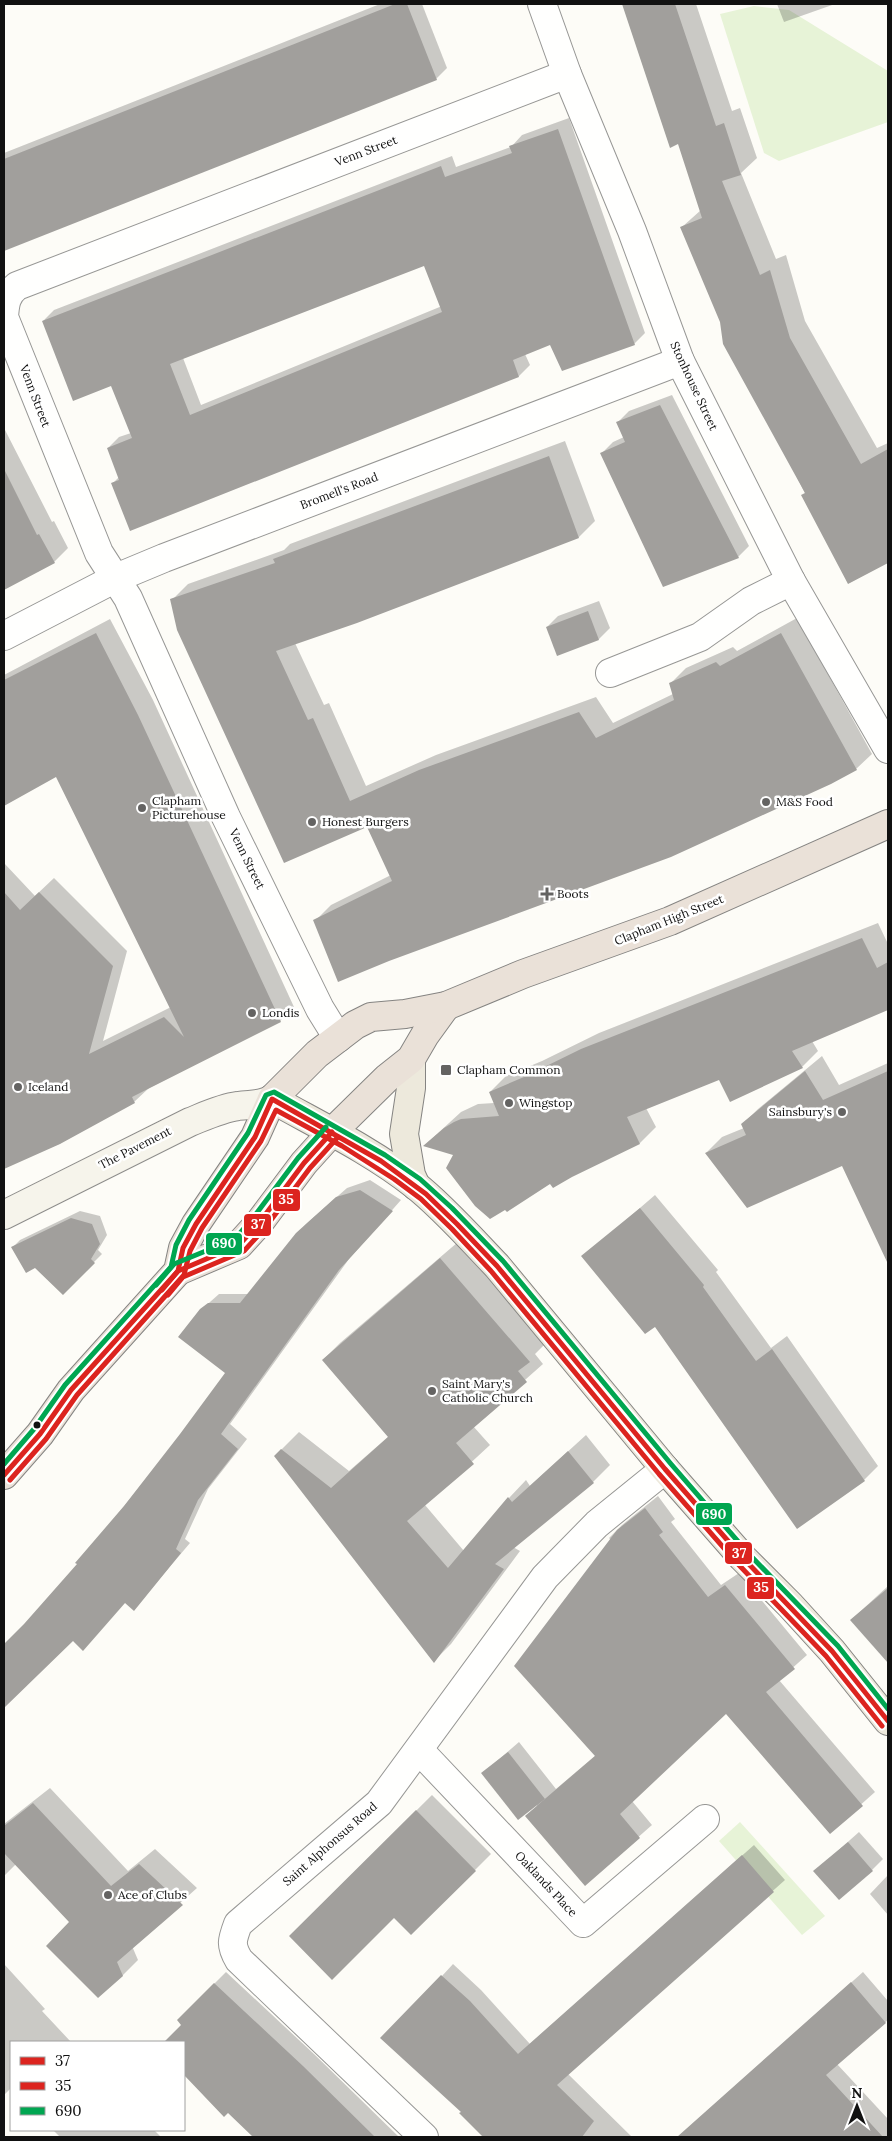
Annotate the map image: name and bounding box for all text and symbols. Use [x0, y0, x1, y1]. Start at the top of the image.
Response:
street label: Venn Street [332, 132, 399, 170]
street label: Stonhouse Street [667, 339, 722, 433]
street label: Venn Street [16, 362, 54, 429]
street label: Bromell's Road [298, 469, 380, 512]
place label: Clapham Picturehouse [152, 793, 226, 822]
place label: M&S Food [776, 794, 833, 809]
marker: M&S Food [760, 796, 772, 808]
marker: Clapham Picturehouse [136, 802, 148, 814]
place label: Honest Burgers [322, 814, 409, 829]
marker: Honest Burgers [306, 816, 318, 828]
street label: Venn Street [226, 825, 269, 892]
place label: Boots [557, 886, 589, 901]
marker: Boots [541, 888, 553, 900]
street label: Clapham High Street [612, 891, 726, 948]
place label: Londis [262, 1005, 300, 1020]
marker: Londis [246, 1007, 258, 1019]
place label: Clapham Common [457, 1062, 560, 1077]
marker: Clapham Common [439, 1063, 453, 1077]
place label: Iceland [28, 1079, 69, 1094]
marker: Iceland [12, 1081, 24, 1093]
place label: Wingstop [519, 1095, 572, 1110]
marker: Wingstop [503, 1097, 515, 1109]
place label: Sainsbury's [769, 1104, 832, 1119]
marker: Sainsbury's [836, 1106, 848, 1118]
street label: The Pavement [96, 1123, 174, 1172]
line badge: 35 [272, 1188, 301, 1212]
text: 35 [278, 1190, 294, 1208]
line badge: 37 [243, 1213, 272, 1237]
text: 37 [251, 1215, 266, 1233]
line badge: 690 [205, 1232, 243, 1256]
text: 690 [211, 1234, 237, 1252]
place label: Saint Mary's Catholic Church [442, 1376, 533, 1405]
marker: Saint Mary's Catholic Church [426, 1385, 438, 1397]
unlabelled marker [32, 1420, 42, 1430]
line badge: 690 [695, 1502, 733, 1526]
text: 690 [701, 1505, 727, 1523]
line badge: 37 [724, 1541, 753, 1565]
text: 37 [732, 1544, 747, 1562]
line badge: 35 [746, 1576, 775, 1600]
text: 35 [753, 1578, 769, 1596]
street label: Saint Alphonsus Road [279, 1799, 380, 1889]
street label: Oaklands Place [512, 1848, 581, 1920]
place label: Ace of Clubs [117, 1887, 187, 1902]
marker: Ace of Clubs [102, 1889, 114, 1901]
legend [10, 2041, 185, 2131]
text: 37 [55, 2051, 70, 2070]
text: 35 [55, 2076, 72, 2095]
north arrow [832, 2081, 882, 2131]
text: N [852, 2084, 863, 2102]
text: 690 [55, 2101, 82, 2120]

